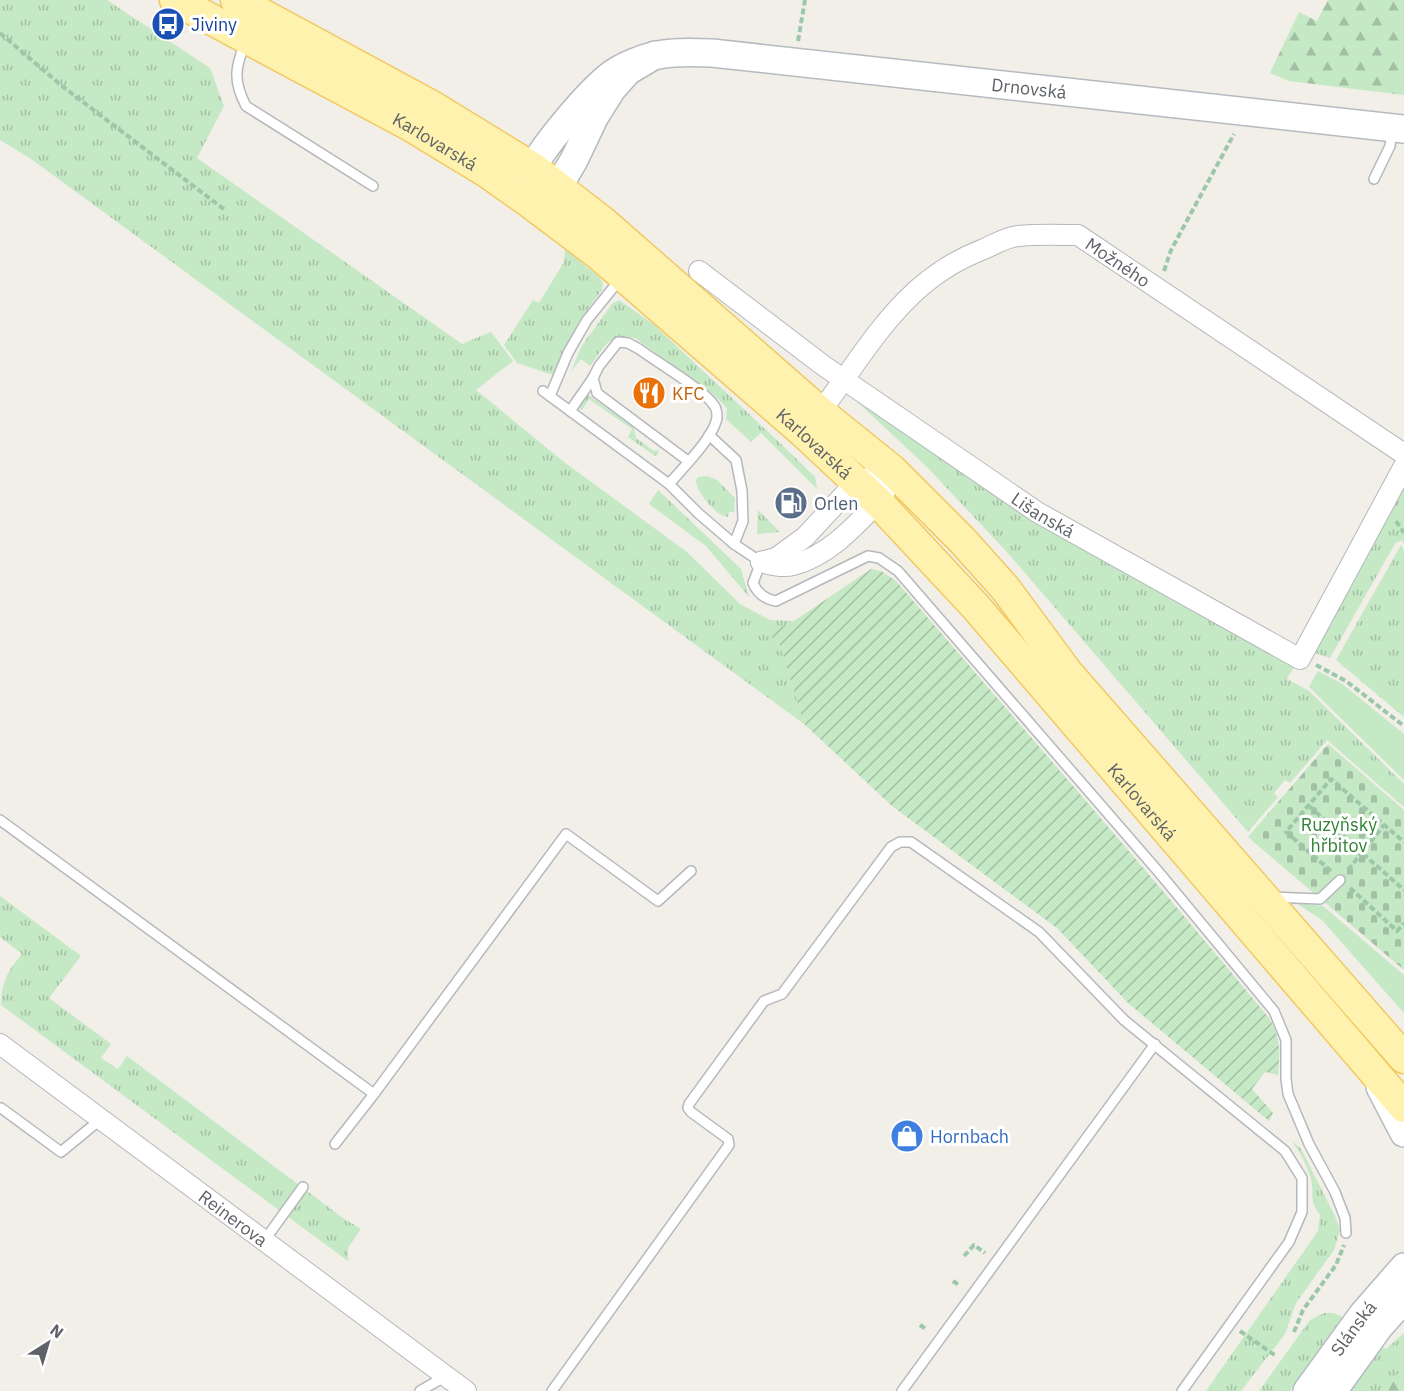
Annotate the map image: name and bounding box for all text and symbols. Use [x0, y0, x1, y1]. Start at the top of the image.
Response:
bus stop icon: Jiviny [150, 6, 186, 42]
place label: Jiviny [191, 13, 237, 36]
street label: Drnovská [990, 72, 1068, 103]
street label: Karlovarská [389, 107, 482, 176]
street label: Možného [1081, 232, 1155, 292]
restaurant icon: KFC [631, 375, 667, 411]
place label: KFC [672, 382, 704, 405]
street label: Karlovarská [772, 403, 858, 484]
fuel station icon: Orlen [773, 485, 809, 521]
street label: Lišanská [1007, 487, 1079, 543]
place label: Orlen [814, 492, 858, 515]
street label: Karlovarská [1103, 758, 1182, 845]
park label: Ruzyňský hřbitov [1301, 813, 1377, 857]
shop icon: Hornbach [889, 1118, 925, 1154]
place label: Hornbach [930, 1125, 1009, 1148]
street label: Reinerova [194, 1185, 273, 1251]
street label: Slánská [1325, 1295, 1381, 1360]
north arrow [18, 1313, 78, 1373]
text: N [46, 1320, 68, 1342]

